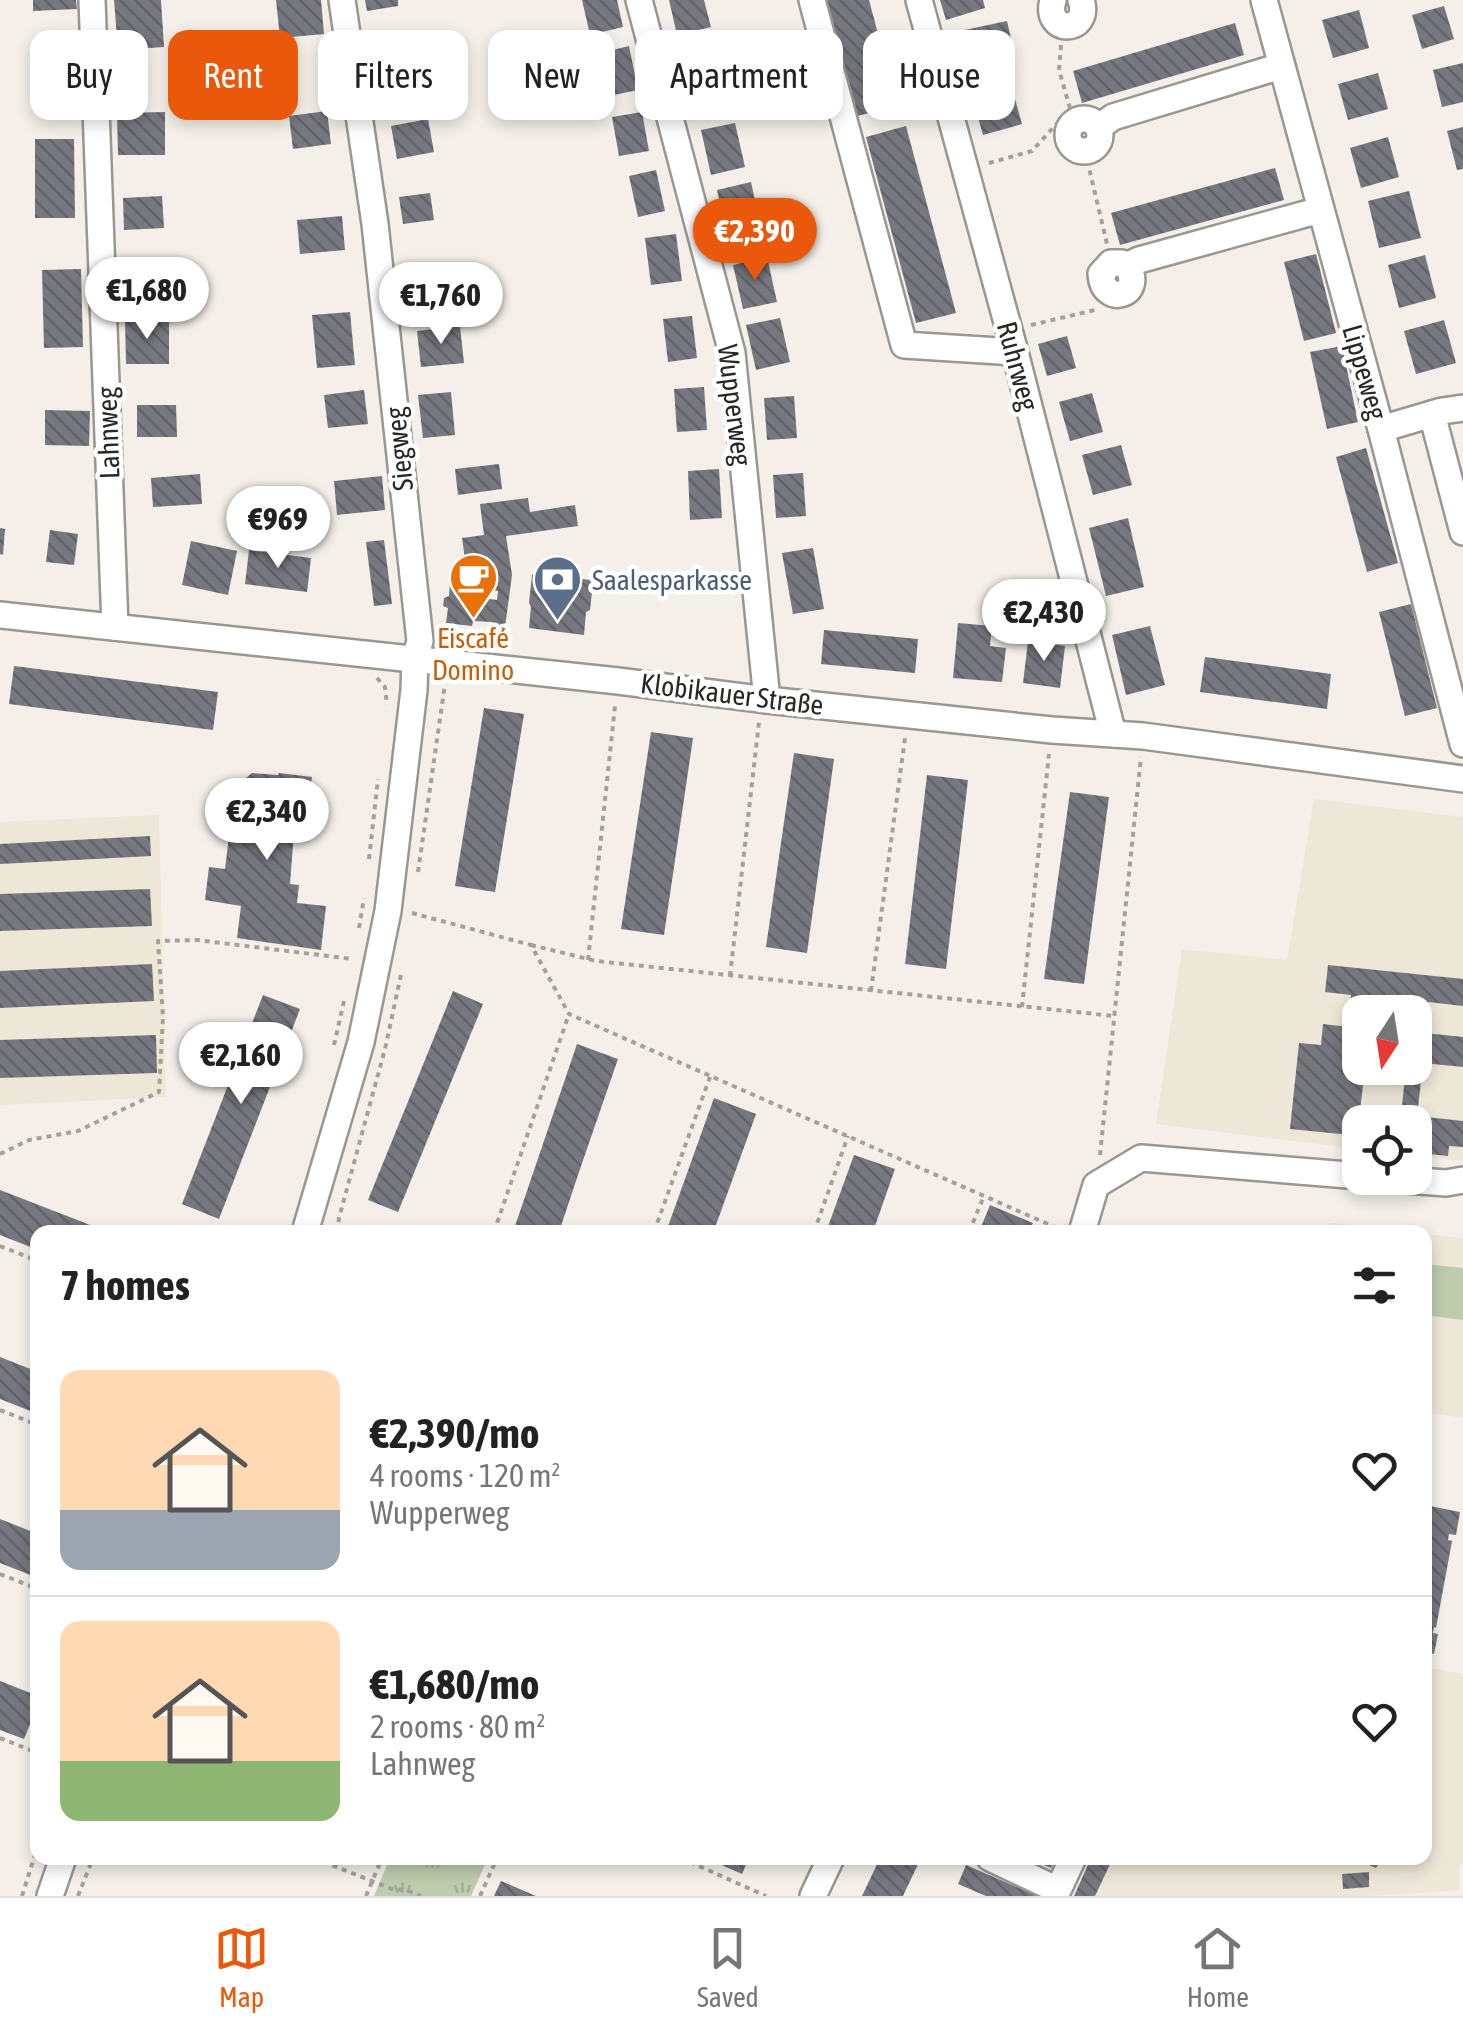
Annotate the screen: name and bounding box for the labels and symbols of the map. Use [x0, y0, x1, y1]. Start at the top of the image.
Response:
pin: €2,390 [674, 198, 836, 283]
pin: €1,680 [66, 257, 228, 342]
pin: €1,760 [360, 262, 522, 347]
street label: Ruhrweg [991, 318, 1045, 414]
street label: Lippeweg [1336, 321, 1394, 423]
street label: Wupperweg [712, 342, 758, 468]
street label: Lahnweg [90, 386, 126, 480]
street label: Siegweg [379, 405, 419, 493]
pin: €969 [219, 486, 337, 571]
cafe icon: Eiscafé Domino [447, 552, 499, 620]
bank icon: Saalesparkasse [531, 554, 583, 622]
place label: Saalesparkasse [592, 564, 752, 596]
pin: €2,430 [963, 579, 1125, 664]
place label: Eiscafé Domino [432, 622, 514, 686]
street label: Klobikauer Straße [639, 667, 825, 721]
pin: €2,340 [186, 778, 348, 863]
north arrow [1342, 995, 1432, 1085]
pin: €2,160 [160, 1022, 322, 1107]

